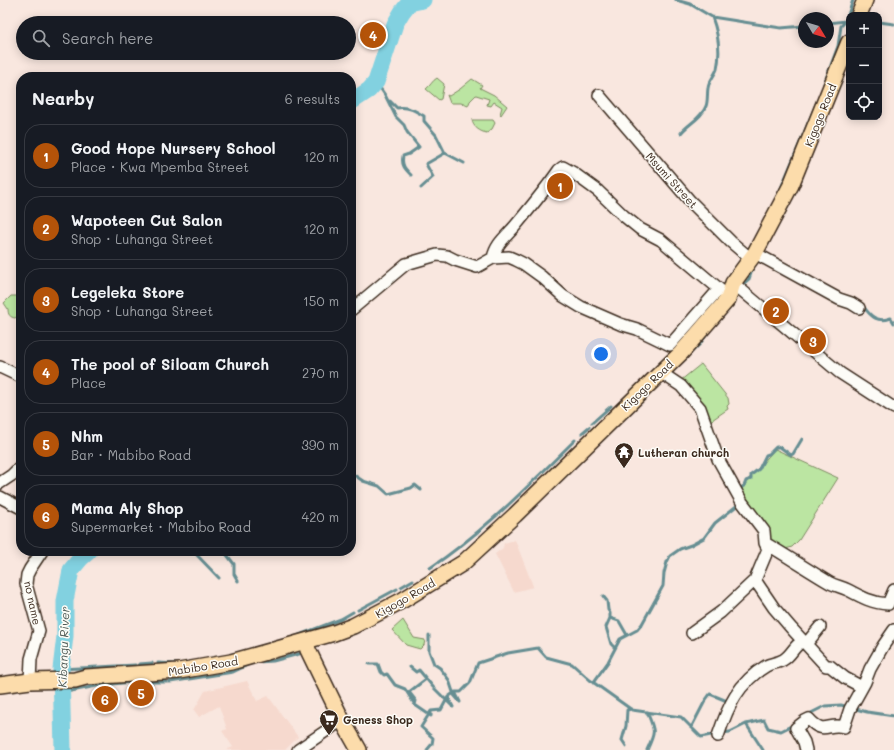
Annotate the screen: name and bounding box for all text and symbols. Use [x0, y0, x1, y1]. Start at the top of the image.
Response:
north arrow [798, 12, 834, 48]
map controls [846, 12, 882, 120]
button: + [846, 12, 882, 48]
search box [16, 16, 356, 60]
pin: 4 [360, 20, 386, 50]
icon: search [30, 27, 52, 49]
text: Search here [62, 28, 153, 48]
button: − [846, 48, 882, 84]
street label: Kigogo Road [801, 81, 839, 149]
button: locate [846, 84, 882, 120]
text: Nearby [32, 87, 94, 109]
text: 6 results [285, 90, 340, 107]
text: Good Hope Nursery School [71, 138, 276, 158]
text: 1 [43, 148, 49, 165]
text: 120 m [303, 148, 339, 165]
street label: Msumi Street [643, 149, 701, 211]
text: Place · Kwa Mpemba Street [71, 158, 249, 175]
pin: 1 [547, 171, 573, 201]
text: Wapoteen Cut Salon [71, 210, 222, 230]
text: 2 [42, 220, 50, 237]
text: 120 m [303, 220, 339, 237]
text: Shop · Luhanga Street [71, 230, 213, 247]
text: Legeleka Store [71, 282, 184, 302]
text: 3 [42, 292, 50, 309]
text: 150 m [303, 292, 339, 309]
pin: 2 [763, 296, 789, 326]
text: Shop · Luhanga Street [71, 302, 213, 319]
pin: 3 [800, 326, 826, 356]
your location [591, 344, 611, 364]
text: The pool of Siloam Church [71, 354, 269, 374]
street label: Kigogo Road [618, 356, 676, 414]
text: 4 [42, 364, 50, 381]
text: 270 m [302, 364, 339, 381]
text: Place [71, 374, 106, 391]
text: Nhm [71, 426, 103, 446]
text: 5 [42, 436, 50, 453]
text: 390 m [301, 436, 339, 453]
temple icon: Lutheran church [613, 441, 635, 469]
place label: Lutheran church [638, 445, 729, 460]
text: Bar · Mabibo Road [71, 446, 191, 463]
text: Mama Aly Shop [71, 498, 184, 518]
text: 6 [42, 508, 50, 525]
text: 420 m [302, 508, 339, 525]
text: Supermarket · Mabibo Road [71, 518, 251, 535]
street label: Kigogo Road [372, 575, 438, 621]
street label: no name [21, 580, 45, 627]
water label: Kibangu River [54, 606, 72, 688]
street label: Mabibo Road [167, 653, 239, 679]
pin: 5 [128, 678, 154, 708]
pin: 6 [92, 684, 118, 714]
supermarket icon: Geness Shop [318, 708, 340, 736]
place label: Geness Shop [343, 712, 413, 727]

